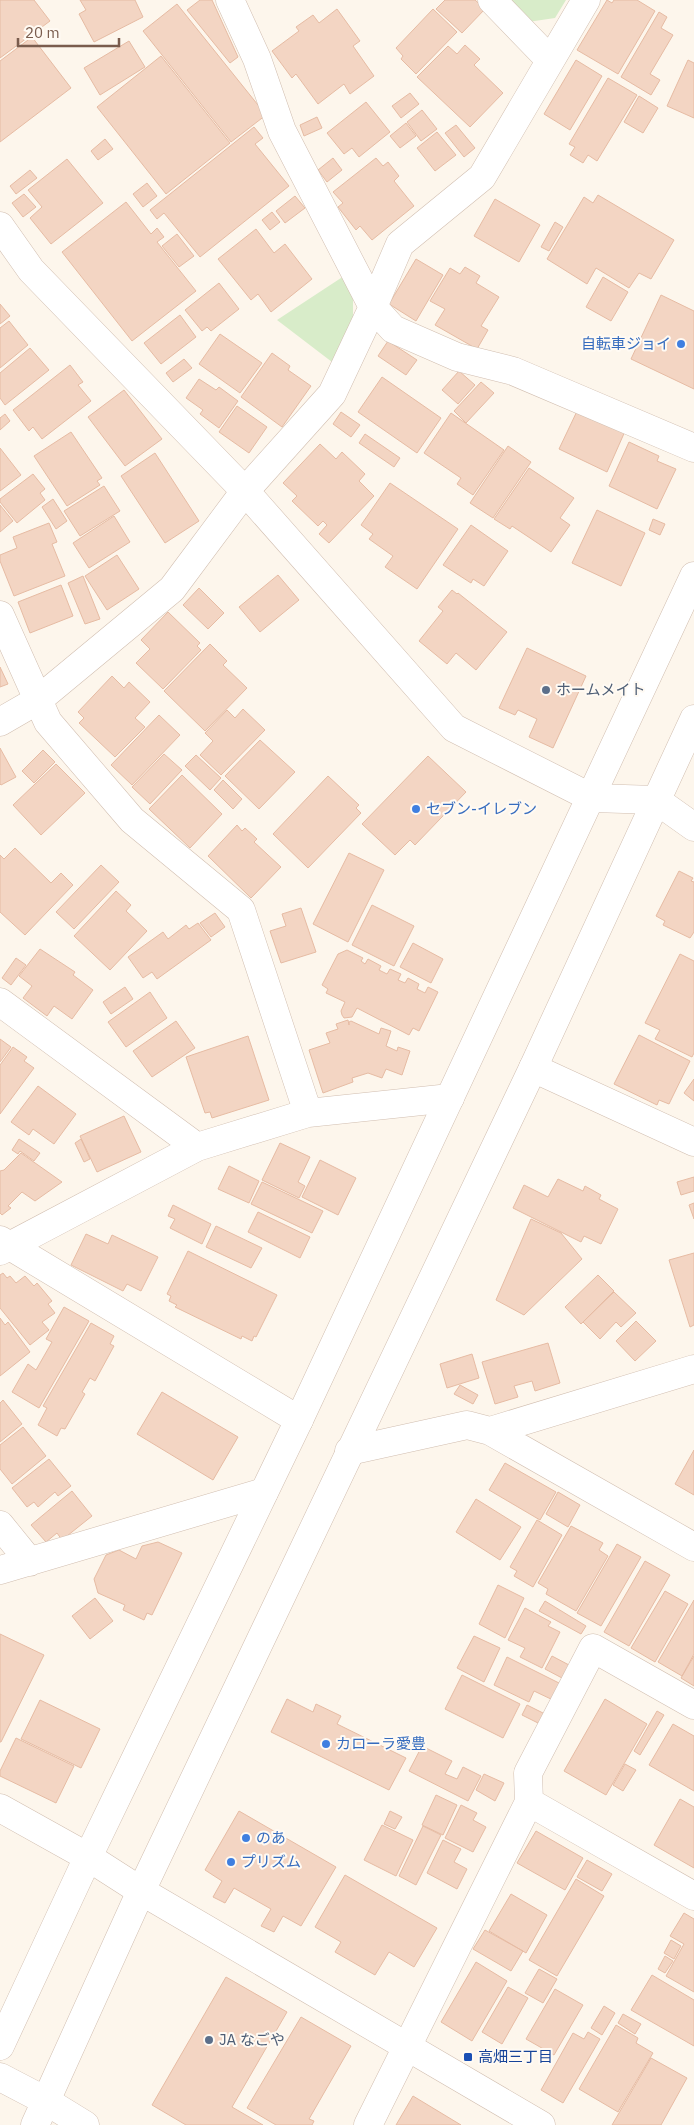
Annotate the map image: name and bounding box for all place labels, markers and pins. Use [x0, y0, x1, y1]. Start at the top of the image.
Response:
place label: 自転車ジョイ [581, 334, 671, 353]
marker: 自転車ジョイ [675, 338, 687, 350]
place label: ホームメイト [556, 680, 646, 699]
marker: ホームメイト [540, 684, 552, 696]
place label: セブン-イレブン [426, 799, 537, 818]
marker: セブン-イレブン [410, 803, 422, 815]
place label: カローラ愛豊 [336, 1734, 426, 1753]
marker: カローラ愛豊 [320, 1738, 332, 1750]
place label: のあ [256, 1828, 286, 1847]
marker: のあ [240, 1832, 252, 1844]
place label: プリズム [241, 1852, 301, 1871]
marker: プリズム [225, 1856, 237, 1868]
place label: JA なごや [219, 2030, 285, 2049]
marker: JA なごや [203, 2034, 215, 2046]
place label: 高畑三丁目 [478, 2047, 553, 2066]
marker: 高畑三丁目 [462, 2051, 474, 2063]

